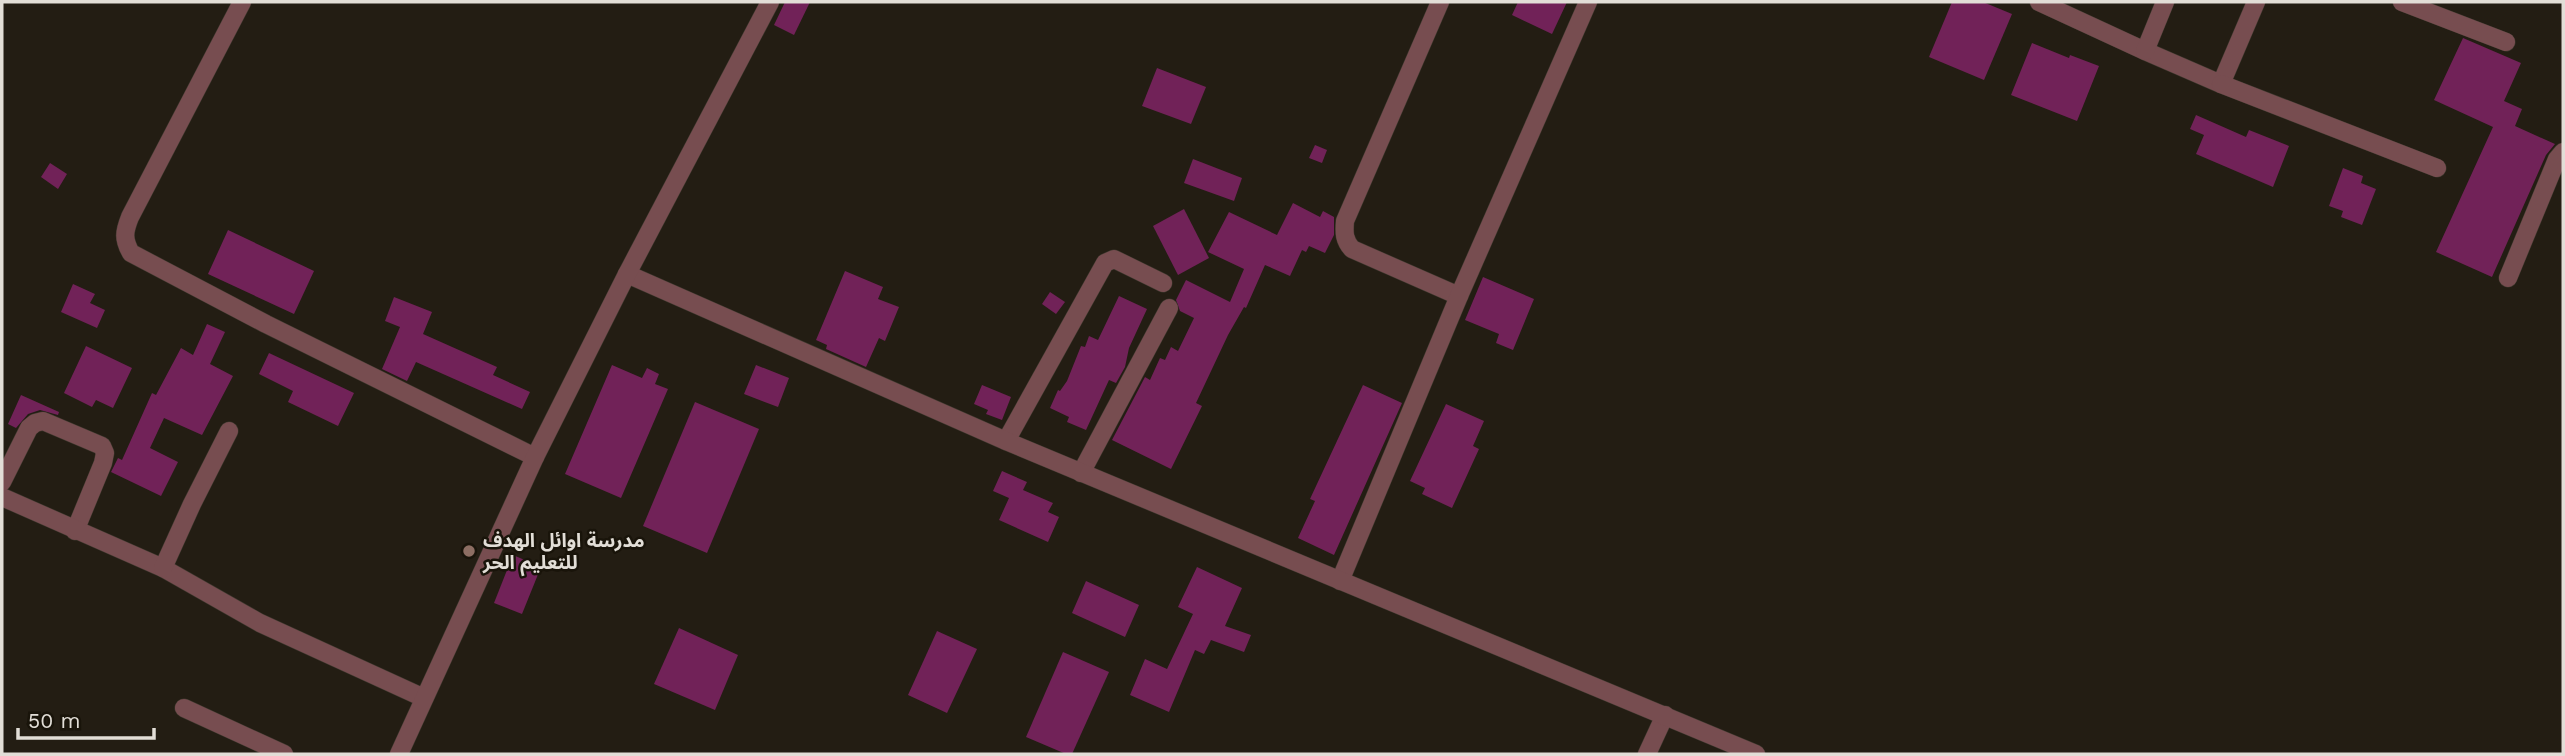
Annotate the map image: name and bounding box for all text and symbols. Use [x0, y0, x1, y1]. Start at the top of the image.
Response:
place label: مدرسة اوائل الهدف للتعليم الحر [482, 529, 644, 577]
marker: مدرسة اوائل الهدف للتعليم الحر [461, 543, 477, 559]
scale bar [18, 696, 154, 740]
text: 50 m [28, 708, 80, 733]

